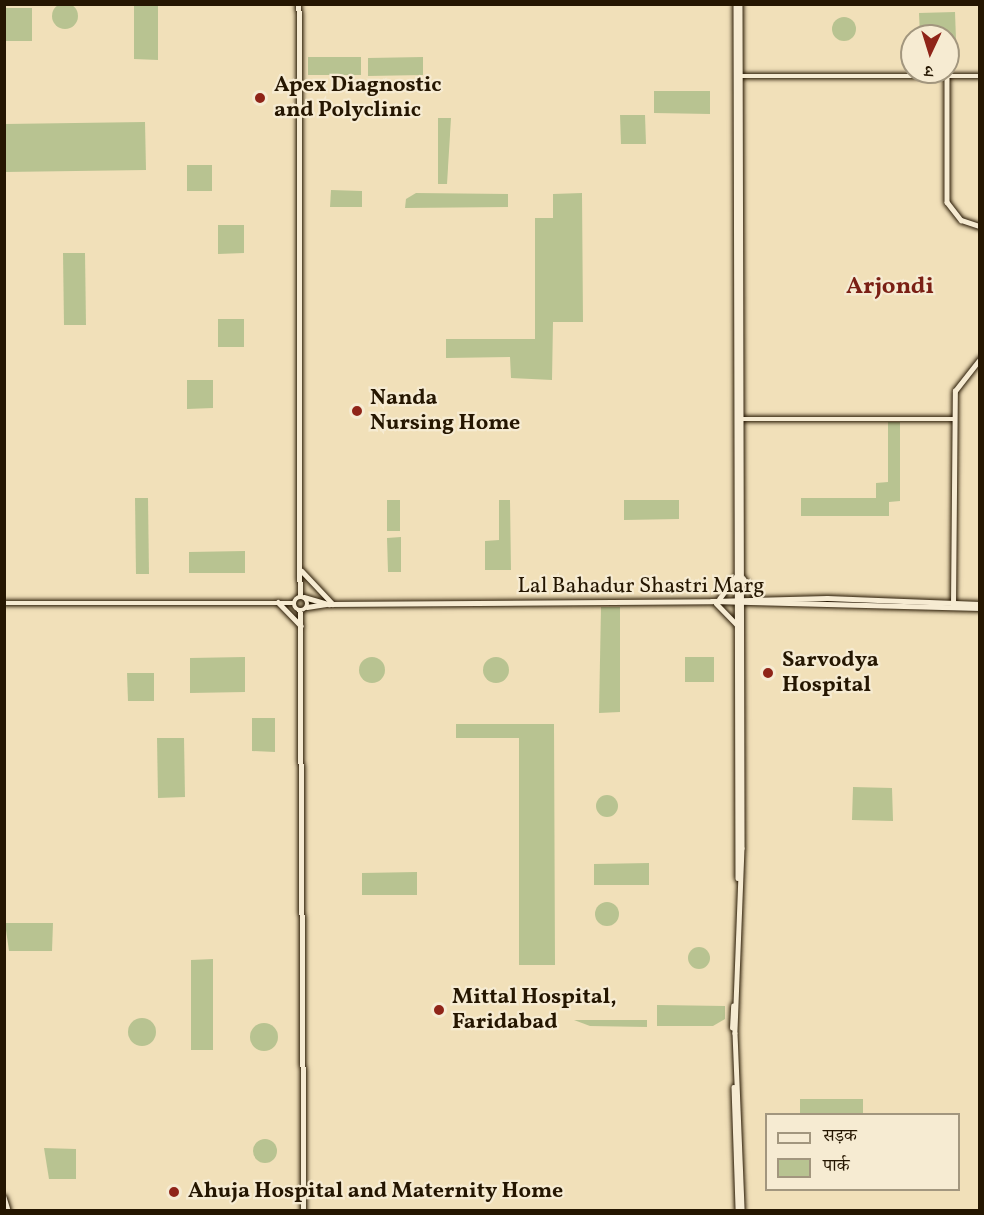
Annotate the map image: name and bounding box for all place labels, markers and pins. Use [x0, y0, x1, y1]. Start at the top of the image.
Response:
place label: Apex Diagnostic and Polyclinic [274, 72, 441, 124]
marker: Apex Diagnostic and Polyclinic [251, 89, 269, 107]
place label: Nanda Nursing Home [370, 385, 520, 436]
marker: Nanda Nursing Home [348, 402, 366, 420]
place label: Sarvodya Hospital [782, 647, 879, 698]
marker: Sarvodya Hospital [759, 664, 777, 682]
place label: Mittal Hospital, Faridabad [452, 984, 617, 1036]
marker: Mittal Hospital, Faridabad [430, 1001, 448, 1019]
place label: Ahuja Hospital and Maternity Home [188, 1179, 564, 1205]
marker: Ahuja Hospital and Maternity Home [165, 1183, 183, 1201]

